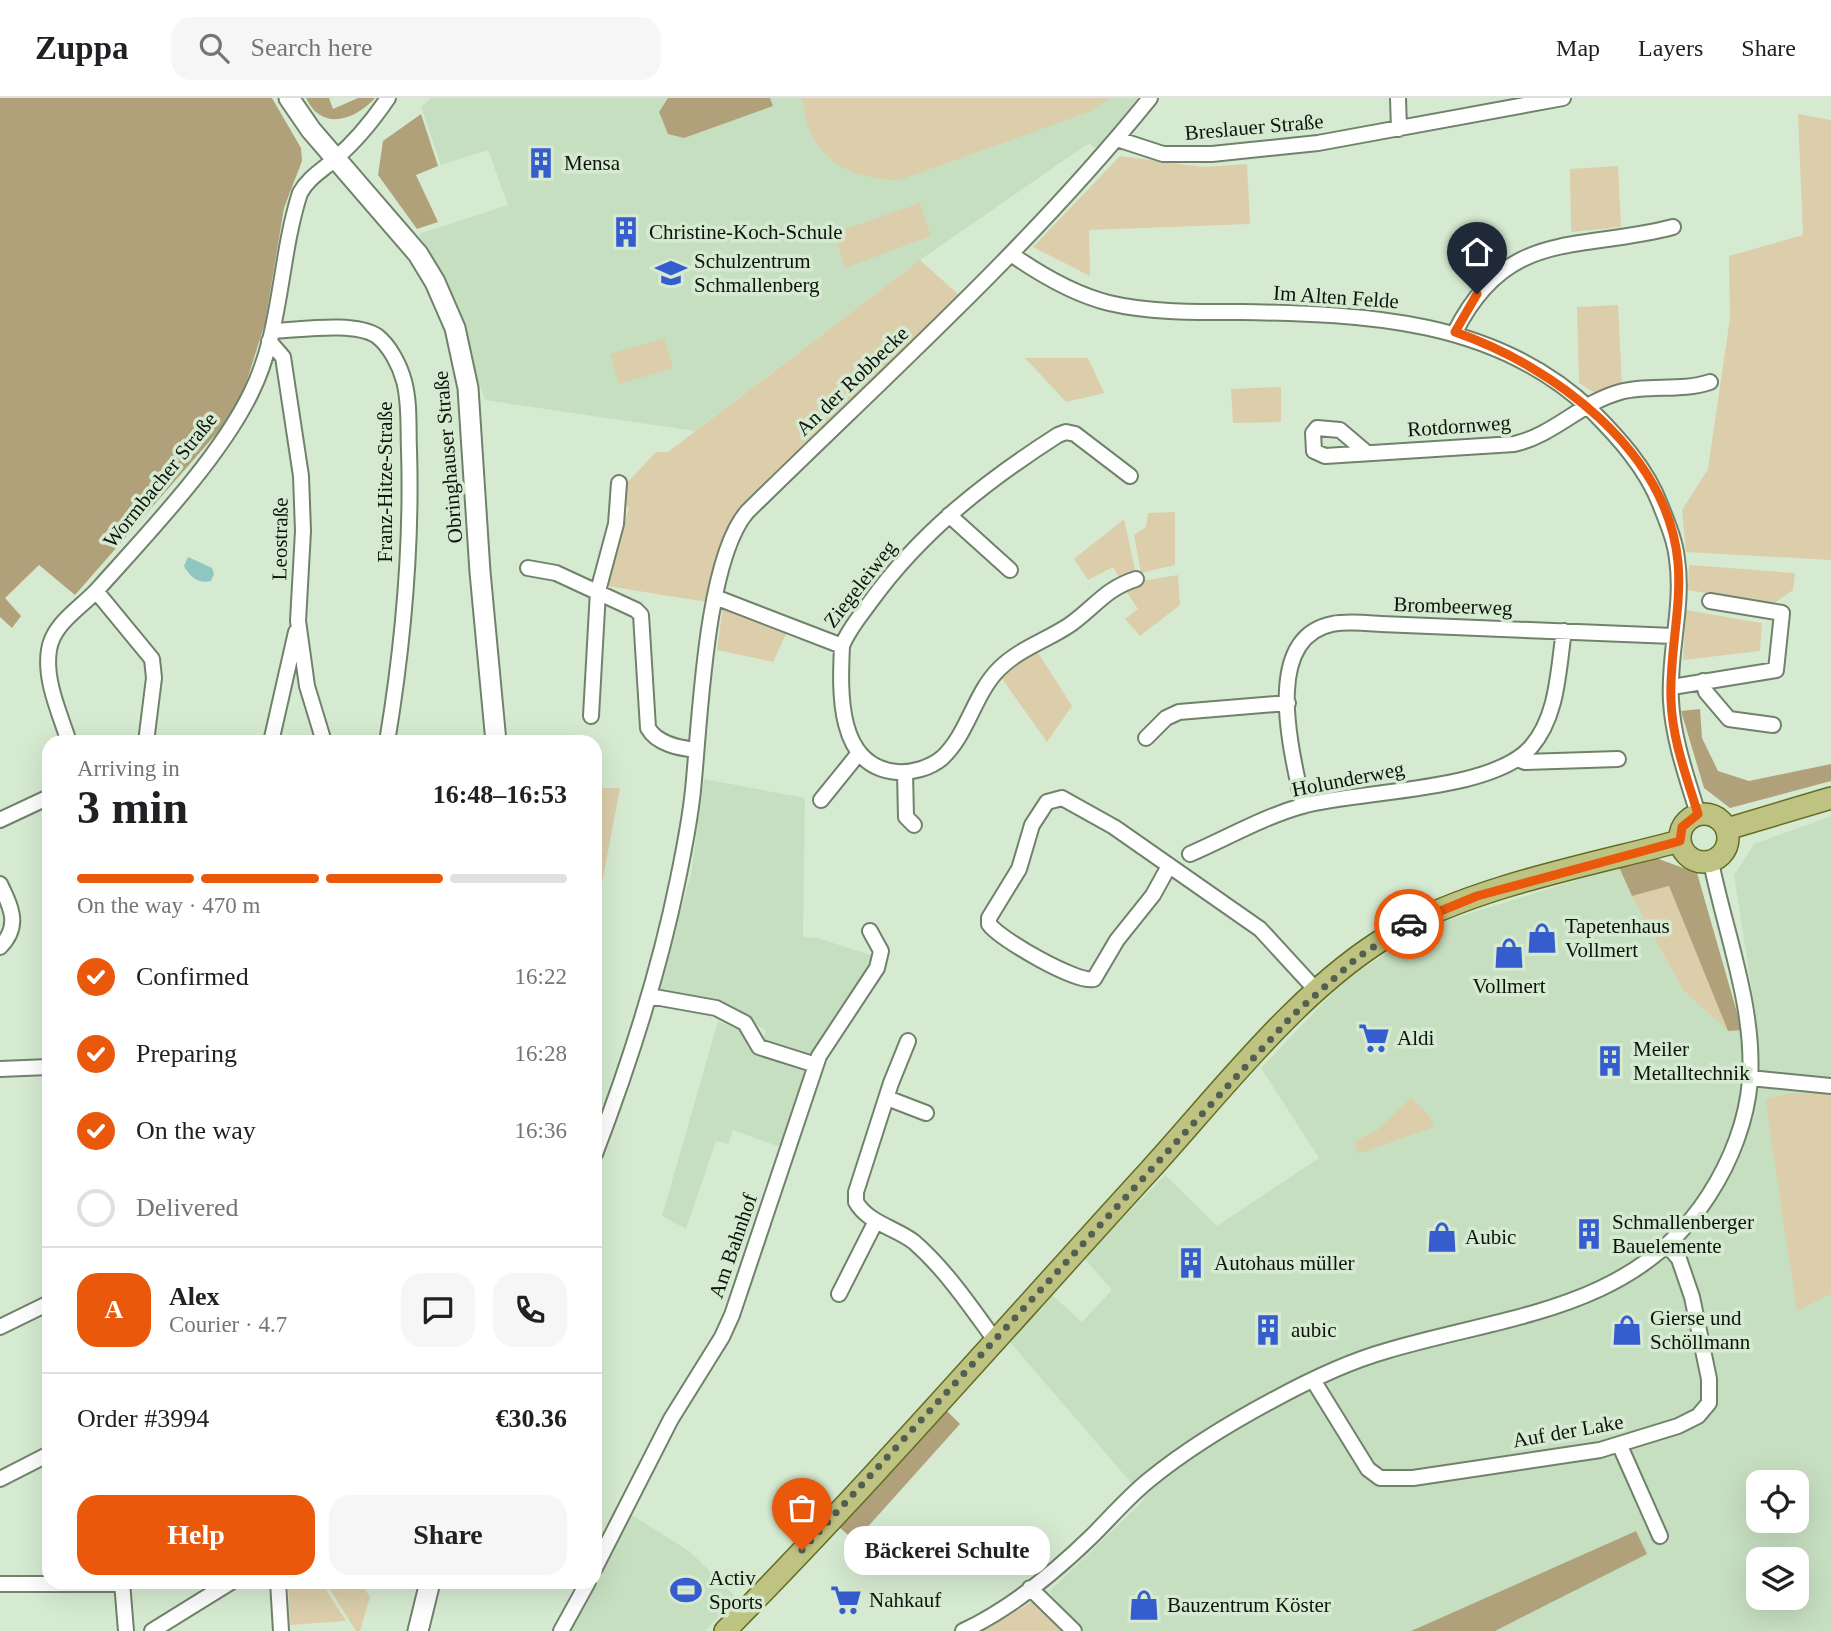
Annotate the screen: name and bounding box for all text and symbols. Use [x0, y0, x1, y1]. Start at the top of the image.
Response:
search box [171, 17, 661, 80]
icon: search [195, 29, 233, 67]
text: Zuppa [35, 30, 129, 66]
text: Search here [251, 33, 373, 62]
text: Map [1556, 35, 1600, 61]
text: Layers [1638, 35, 1703, 61]
text: Share [1741, 35, 1796, 61]
street label: Breslauer Straße [1184, 109, 1324, 145]
building icon: Mensa [524, 146, 558, 180]
place label: Mensa [564, 151, 621, 175]
building icon: Christine-Koch-Schule [609, 215, 643, 249]
place label: Christine-Koch-Schule [649, 220, 843, 244]
pin [1447, 222, 1507, 294]
icon: home [1458, 233, 1496, 271]
place label: Schulzentrum Schmallenberg [694, 249, 820, 297]
school or university icon: Schulzentrum Schmallenberg [654, 256, 688, 290]
street label: Im Alten Felde [1272, 281, 1400, 313]
street label: An der Robbecke [791, 321, 913, 441]
street label: Obringhauser Straße [428, 370, 468, 544]
street label: Franz-Hitze-Straße [373, 402, 397, 562]
street label: Wormbacher Straße [98, 408, 222, 552]
street label: Rotdornweg [1406, 410, 1512, 442]
street label: Leostraße [267, 497, 293, 581]
street label: Ziegeleiweg [819, 535, 902, 632]
street label: Brombeerweg [1393, 592, 1513, 620]
text: Arriving in [77, 756, 180, 781]
street label: Holunderweg [1290, 756, 1407, 802]
text: 16:48–16:53 [433, 780, 567, 809]
text: 3 min [77, 782, 188, 833]
courier [1374, 889, 1444, 959]
text: On the way · 470 m [77, 893, 260, 918]
icon: car [1390, 905, 1428, 943]
place label: Tapetenhaus Vollmert [1565, 914, 1670, 962]
shop icon: Tapetenhaus Vollmert [1525, 921, 1559, 955]
shop icon: Vollmert [1492, 936, 1526, 970]
icon: check [77, 958, 115, 996]
text: Confirmed [136, 962, 249, 991]
text: 16:22 [515, 964, 567, 989]
place label: Vollmert [1472, 974, 1546, 998]
supermarket icon: Aldi [1357, 1021, 1391, 1055]
place label: Aldi [1397, 1026, 1435, 1050]
icon: check [77, 1035, 115, 1073]
place label: Meiler Metalltechnik [1633, 1037, 1750, 1085]
text: Preparing [136, 1039, 237, 1068]
text: 16:28 [515, 1041, 567, 1066]
building icon: Meiler Metalltechnik [1593, 1044, 1627, 1078]
icon: check [77, 1112, 115, 1150]
text: On the way [136, 1116, 256, 1145]
text: 16:36 [515, 1118, 567, 1143]
street label: Am Bahnhof [704, 1191, 762, 1301]
text: Delivered [136, 1193, 239, 1222]
place label: Schmallenberger Bauelemente [1612, 1210, 1754, 1258]
building icon: Schmallenberger Bauelemente [1572, 1217, 1606, 1251]
shop icon: Aubic [1425, 1220, 1459, 1254]
place label: Aubic [1465, 1225, 1516, 1249]
building icon: Autohaus müller [1174, 1246, 1208, 1280]
place label: Autohaus müller [1214, 1251, 1355, 1275]
button: chat [401, 1273, 475, 1347]
button: phone [493, 1273, 567, 1347]
text: Alex [169, 1282, 220, 1311]
text: A [105, 1295, 123, 1324]
place label: Gierse und Schöllmann [1650, 1306, 1751, 1354]
text: Courier · 4.7 [169, 1312, 287, 1337]
building icon: aubic [1251, 1313, 1285, 1347]
shop icon: Gierse und Schöllmann [1610, 1313, 1644, 1347]
place label: aubic [1291, 1318, 1336, 1342]
text: Order #3994 [77, 1404, 209, 1433]
text: €30.36 [496, 1404, 567, 1433]
street label: Auf der Lake [1511, 1409, 1625, 1453]
map controls [1746, 1470, 1809, 1610]
button: locate [1746, 1470, 1809, 1533]
pin [772, 1478, 832, 1550]
icon: bag [783, 1489, 821, 1527]
button: Help [77, 1495, 315, 1575]
button: Share [329, 1495, 567, 1575]
callout: Bäckerei Schulte [844, 1526, 1050, 1574]
text: Bäckerei Schulte [864, 1538, 1030, 1563]
button: layers [1746, 1547, 1809, 1610]
place label: Activ Sports [709, 1566, 763, 1614]
sports icon: Activ Sports [669, 1573, 703, 1607]
supermarket icon: Nahkauf [829, 1583, 863, 1617]
place label: Nahkauf [869, 1588, 941, 1612]
shop icon: Bauzentrum Köster [1127, 1588, 1161, 1622]
place label: Bauzentrum Köster [1167, 1593, 1331, 1617]

